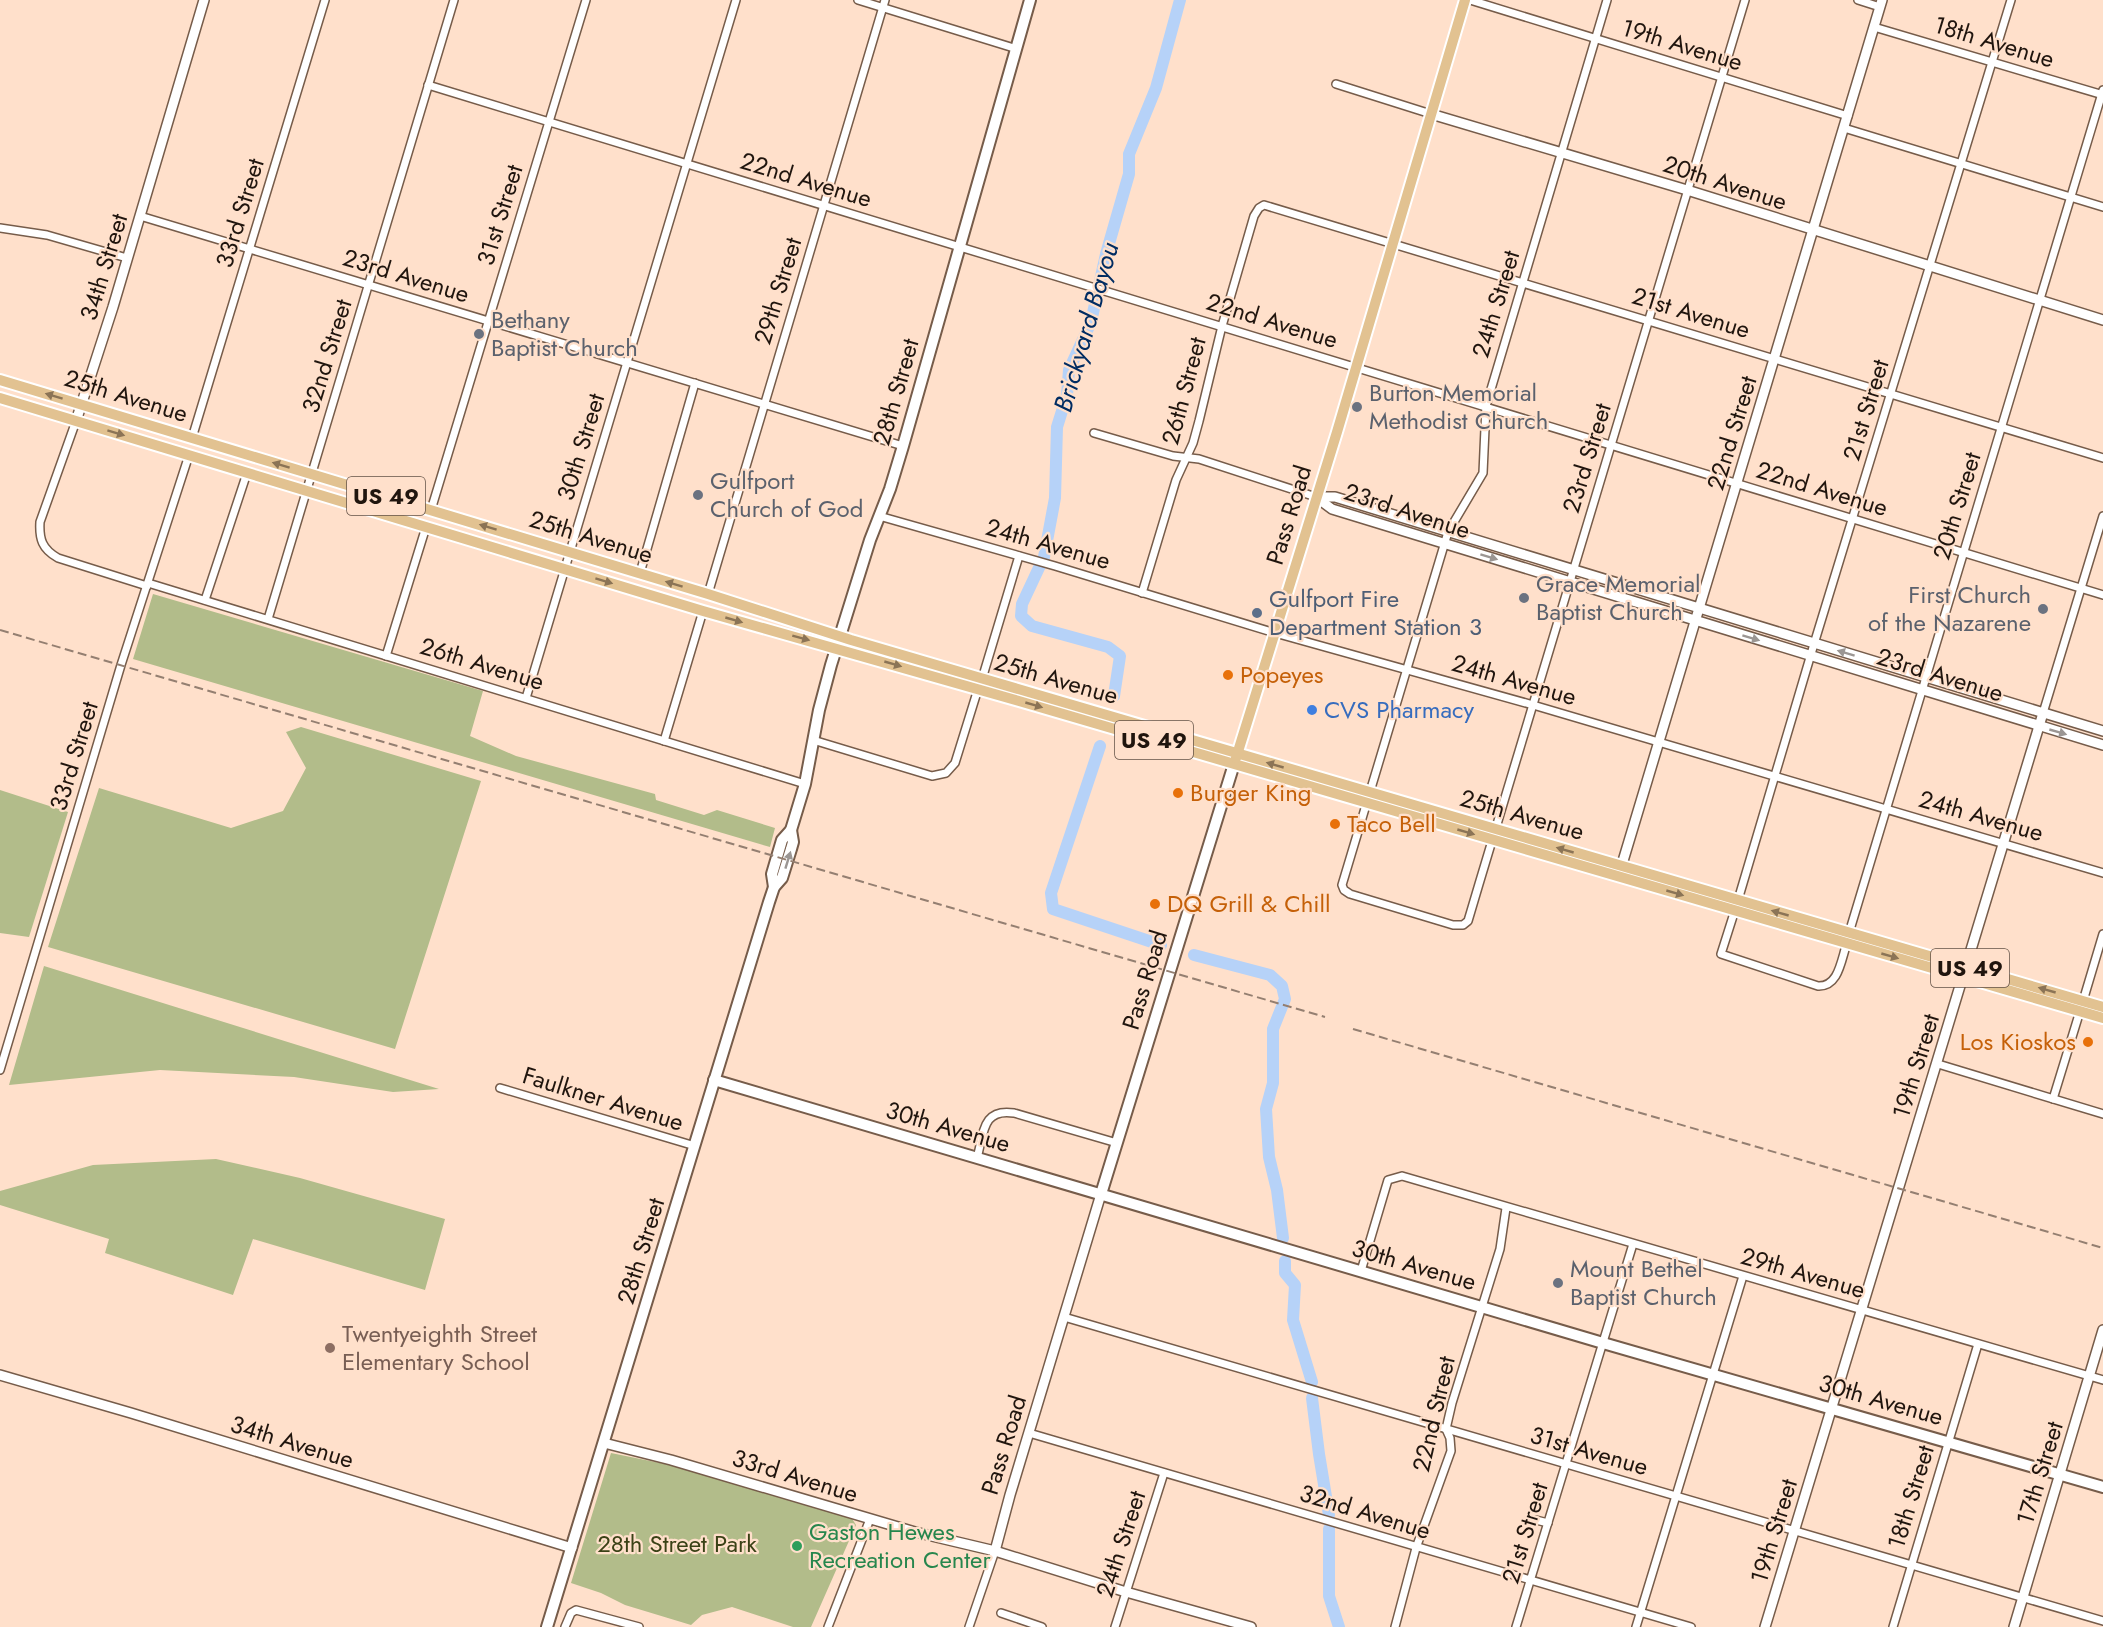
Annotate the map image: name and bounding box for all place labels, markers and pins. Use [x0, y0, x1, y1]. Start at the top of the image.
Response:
place label: Bethany Baptist Church [491, 302, 638, 365]
marker: Bethany Baptist Church [472, 327, 486, 341]
place label: Burton Memorial Methodist Church [1369, 375, 1548, 438]
marker: Burton Memorial Methodist Church [1350, 400, 1364, 414]
place label: Gulfport Church of God [710, 463, 863, 526]
marker: Gulfport Church of God [691, 488, 705, 502]
place label: Grace Memorial Baptist Church [1536, 566, 1701, 629]
place label: First Church of the Nazarene [1868, 577, 2031, 640]
place label: Gulfport Fire Department Station 3 [1269, 581, 1482, 644]
marker: Grace Memorial Baptist Church [1517, 591, 1531, 605]
marker: First Church of the Nazarene [2036, 602, 2050, 616]
marker: Gulfport Fire Department Station 3 [1250, 606, 1264, 620]
place label: Popeyes [1240, 657, 1323, 692]
marker: Popeyes [1221, 668, 1235, 682]
place label: CVS Pharmacy [1324, 692, 1475, 727]
marker: CVS Pharmacy [1305, 703, 1319, 717]
place label: Burger King [1190, 775, 1311, 810]
marker: Burger King [1171, 786, 1185, 800]
place label: Taco Bell [1347, 806, 1436, 841]
marker: Taco Bell [1328, 817, 1342, 831]
place label: DQ Grill & Chill [1167, 886, 1331, 921]
marker: DQ Grill & Chill [1148, 897, 1162, 911]
place label: Los Kioskos [1960, 1024, 2076, 1059]
marker: Los Kioskos [2081, 1035, 2095, 1049]
place label: Mount Bethel Baptist Church [1570, 1251, 1717, 1314]
marker: Mount Bethel Baptist Church [1551, 1276, 1565, 1290]
place label: Twentyeighth Street Elementary School [342, 1316, 537, 1379]
marker: Twentyeighth Street Elementary School [323, 1341, 337, 1355]
place label: Gaston Hewes Recreation Center [809, 1514, 991, 1577]
marker: Gaston Hewes Recreation Center [790, 1539, 804, 1553]

